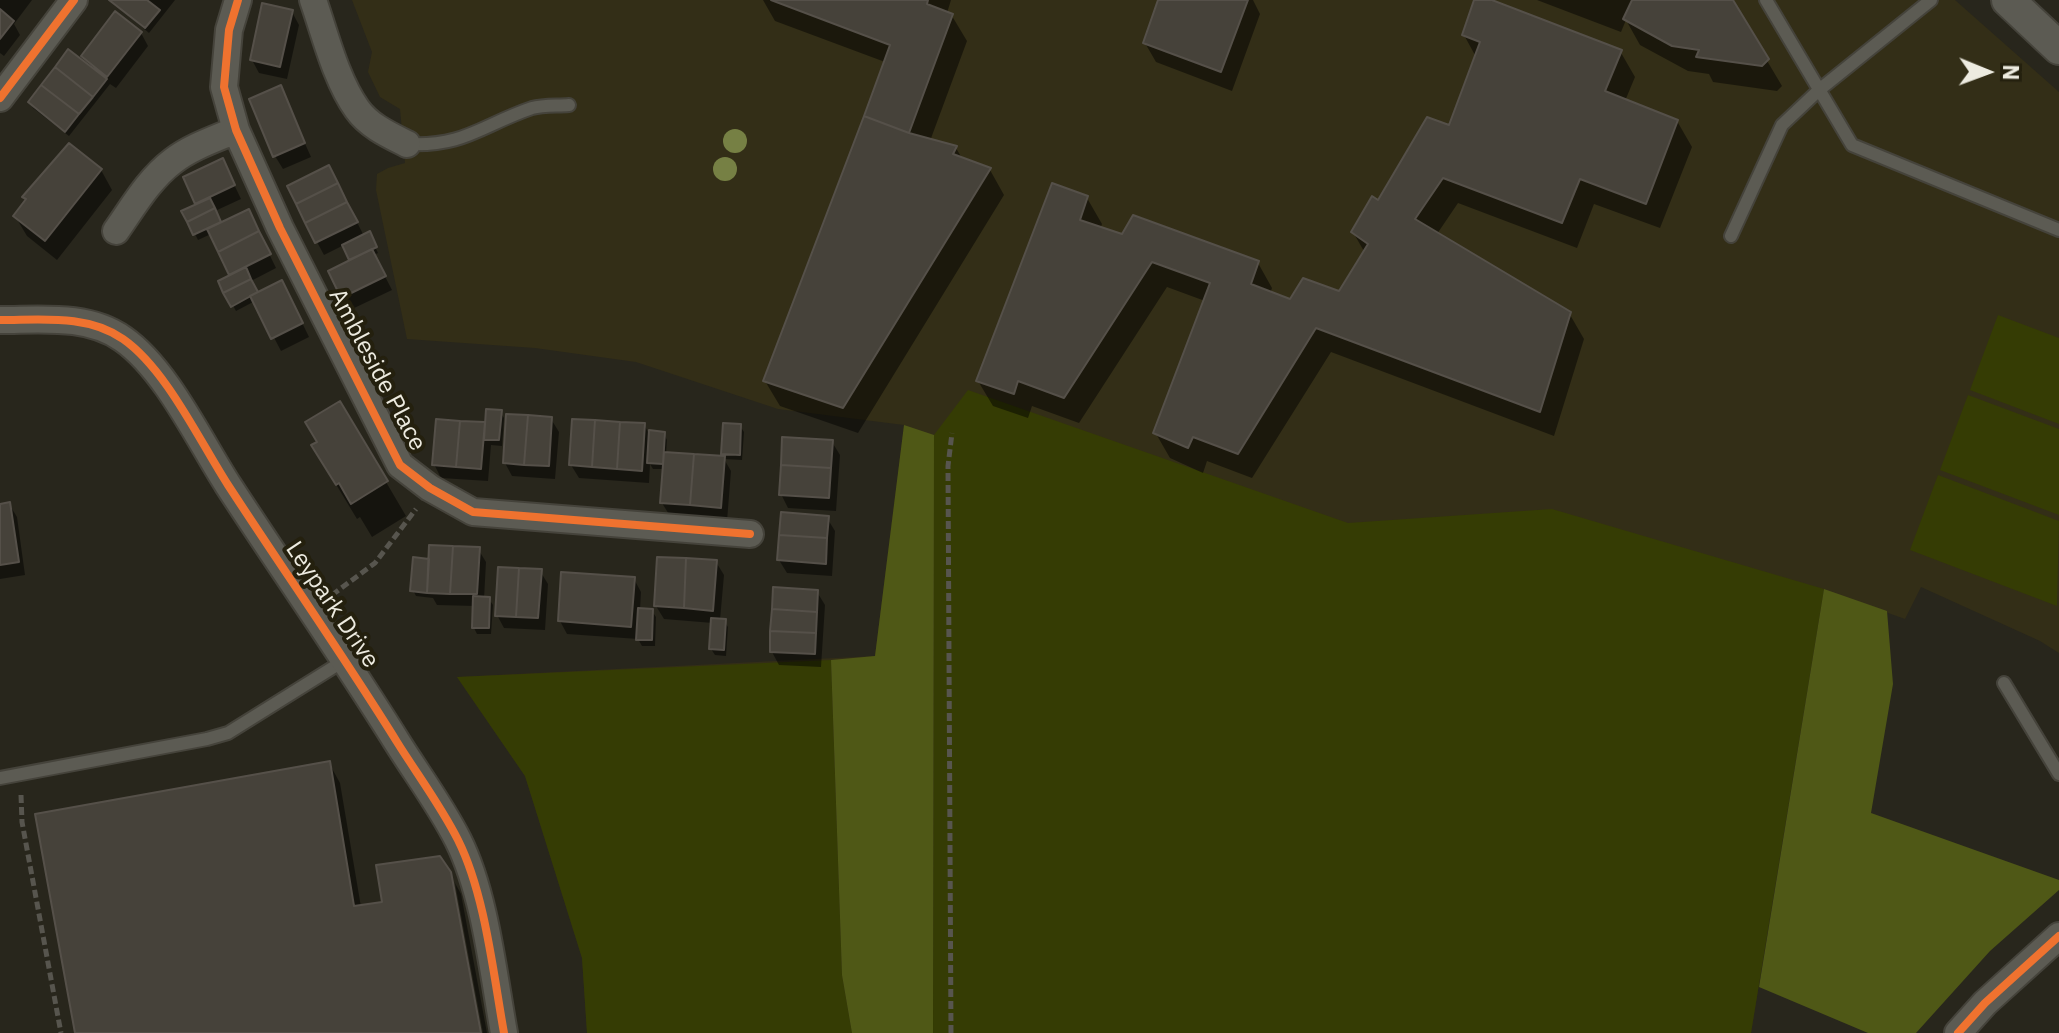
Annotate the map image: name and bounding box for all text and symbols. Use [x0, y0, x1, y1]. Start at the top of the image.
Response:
north arrow [1947, 32, 2027, 112]
text: N [1997, 64, 2026, 81]
street label: Ambleside Place [322, 284, 432, 456]
street label: Leypark Drive [279, 536, 385, 674]

